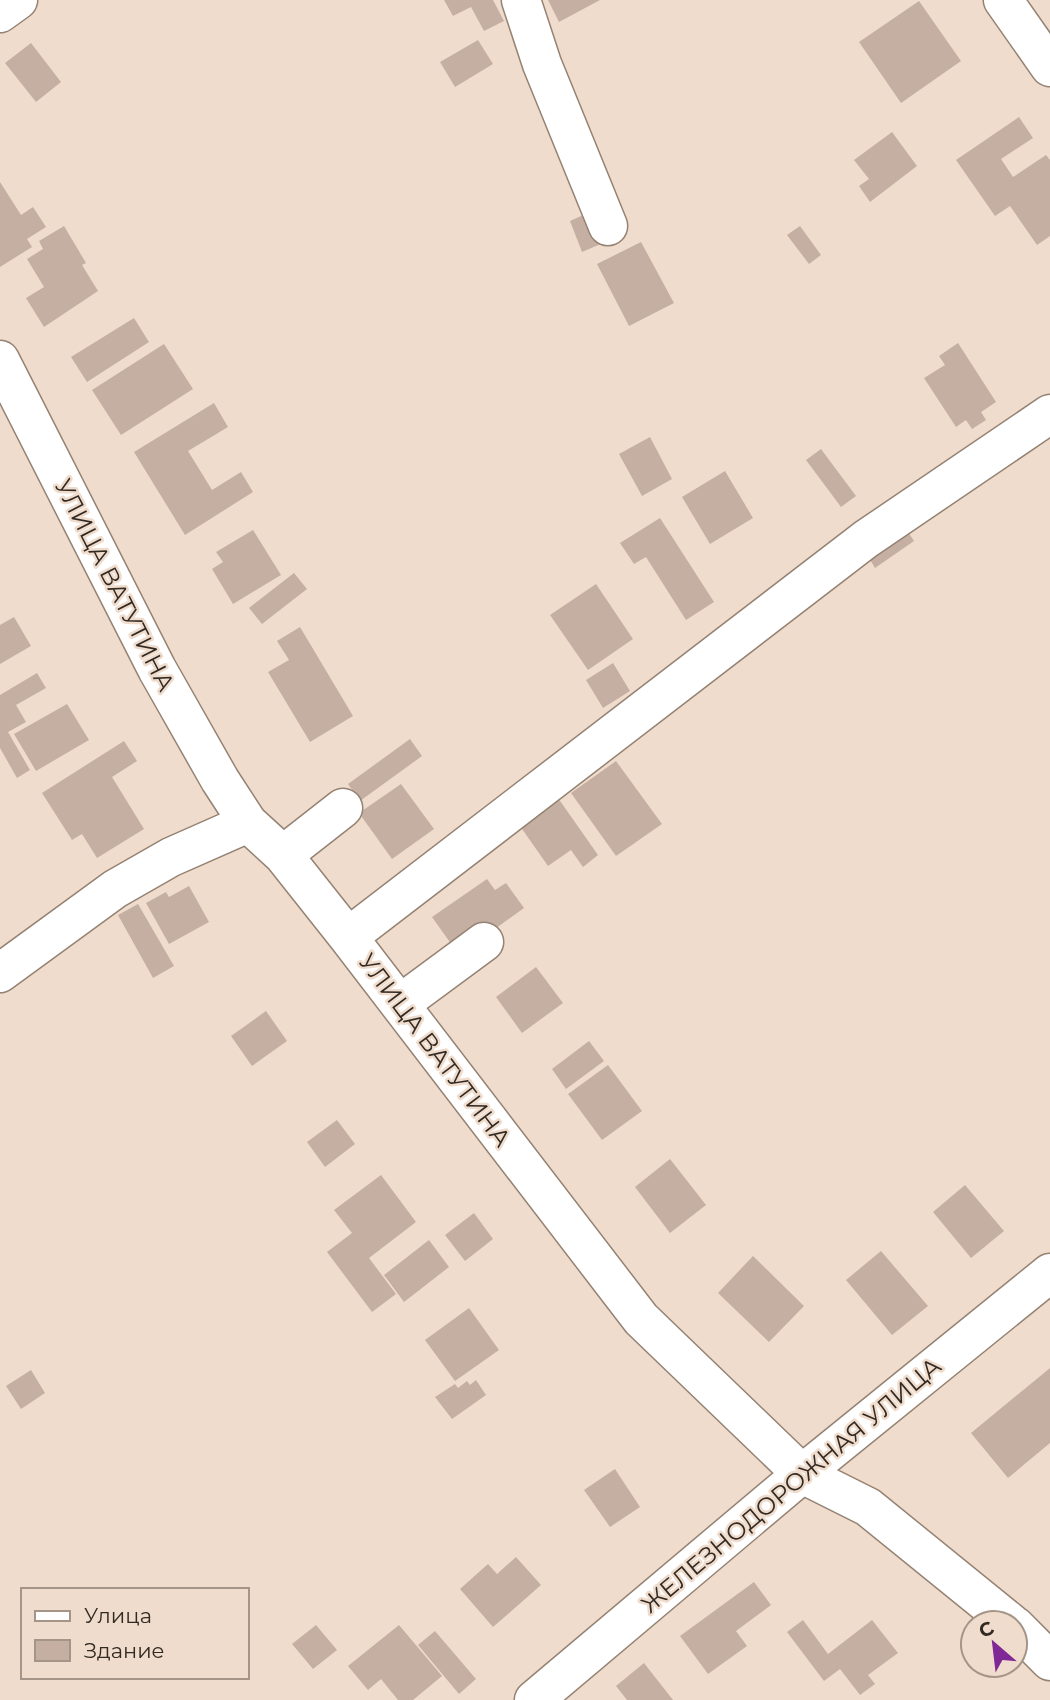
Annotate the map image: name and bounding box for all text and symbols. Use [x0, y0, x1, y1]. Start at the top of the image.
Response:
street label: УЛИЦА ВАТУТИНА [49, 474, 181, 696]
street label: УЛИЦА ВАТУТИНА [353, 948, 517, 1152]
street label: ЖЕЛЕЗНОДОРОЖНАЯ УЛИЦА [635, 1351, 947, 1619]
legend [21, 1588, 248, 1679]
text: Улица [84, 1603, 152, 1628]
north arrow [959, 1609, 1029, 1679]
text: С [975, 1616, 998, 1643]
text: Здание [84, 1638, 165, 1663]

